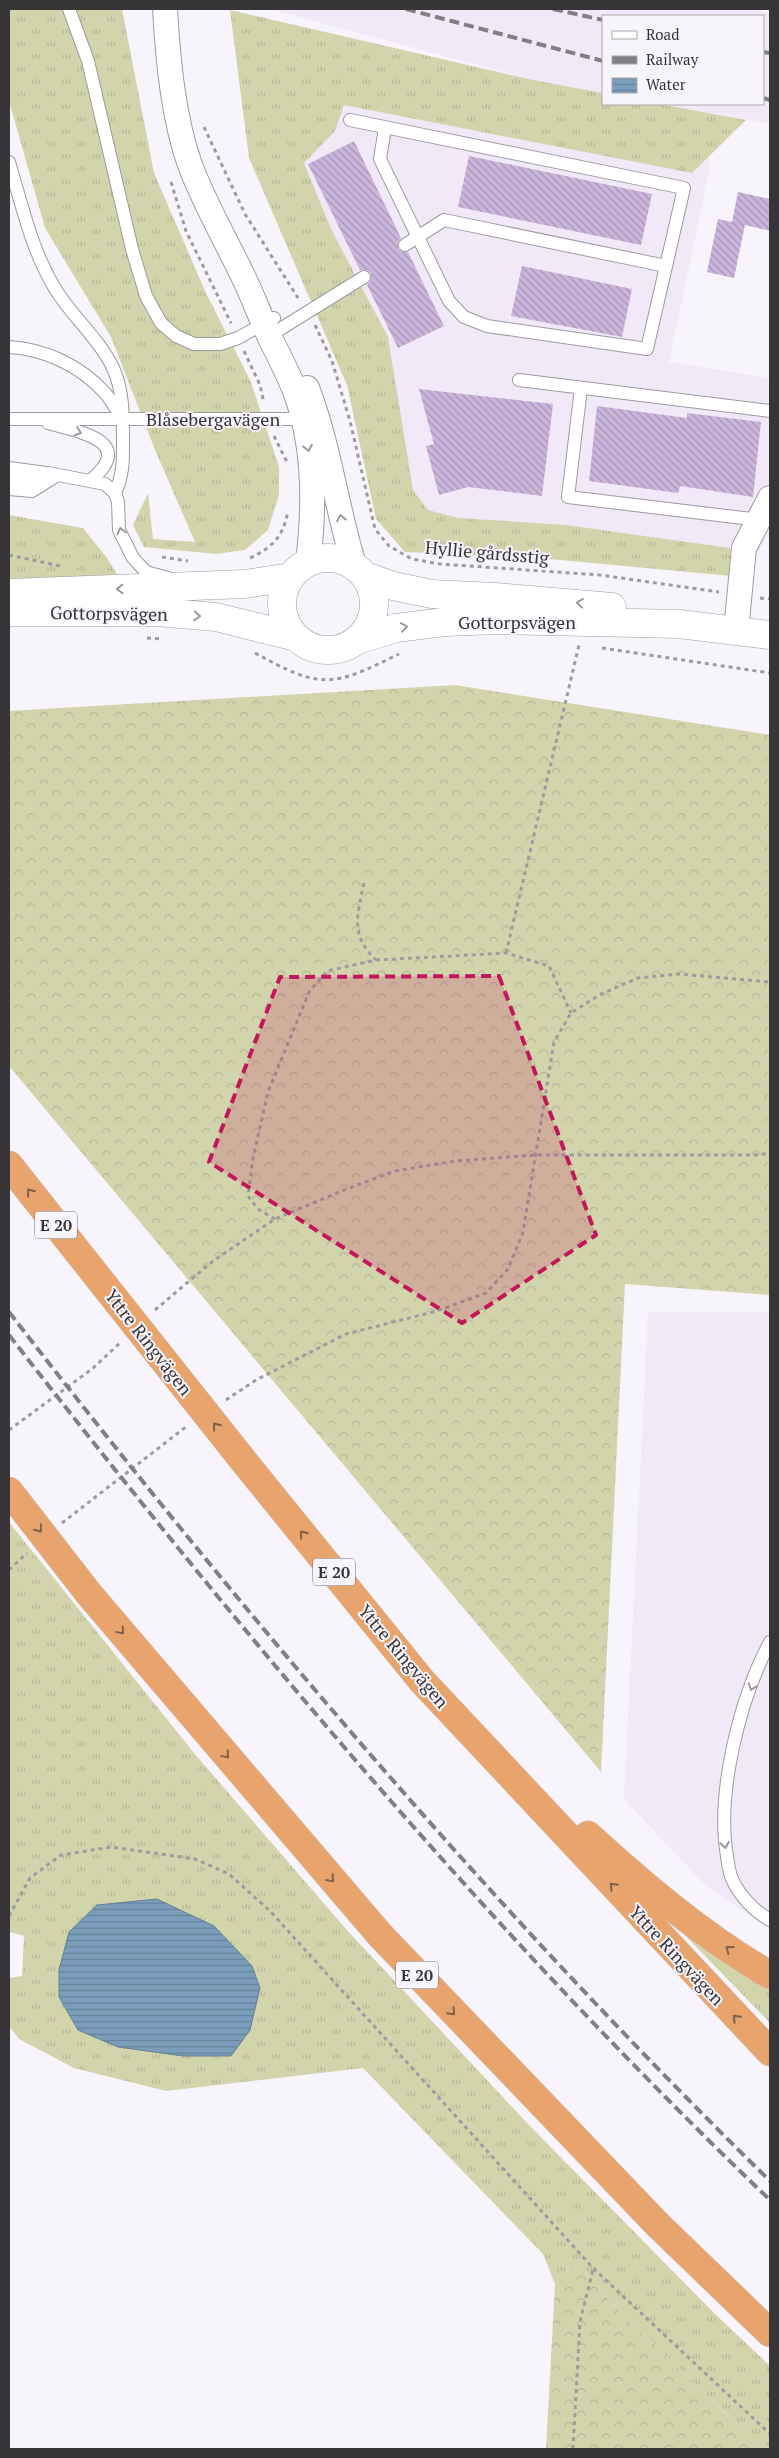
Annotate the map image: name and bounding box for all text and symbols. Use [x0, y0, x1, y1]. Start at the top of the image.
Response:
legend [602, 15, 764, 105]
text: Road [646, 24, 679, 44]
text: Railway [646, 49, 699, 69]
text: Water [646, 74, 686, 94]
street label: Blåsebergavägen [146, 407, 280, 431]
one-way arrow [73, 426, 82, 436]
one-way arrow [302, 443, 312, 452]
one-way arrow [337, 513, 347, 522]
one-way arrow [116, 527, 127, 535]
street label: Hyllie gårdsstig [424, 535, 551, 569]
one-way arrow [116, 584, 124, 595]
one-way arrow [576, 598, 584, 609]
street label: Gottorpsvägen [50, 600, 168, 626]
one-way arrow [194, 610, 202, 621]
street label: Gottorpsvägen [458, 610, 576, 634]
one-way arrow [401, 622, 409, 633]
one-way arrow [27, 1189, 35, 1198]
road number: E 20 [35, 1212, 77, 1238]
street label: Yttre Ringvägen [100, 1284, 198, 1400]
one-way arrow [213, 1423, 221, 1432]
one-way arrow [33, 1523, 41, 1532]
one-way arrow [300, 1531, 308, 1540]
road number: E 20 [313, 1558, 355, 1585]
street label: Yttre Ringvägen [353, 1599, 455, 1713]
one-way arrow [115, 1625, 123, 1634]
one-way arrow [747, 1682, 757, 1690]
one-way arrow [220, 1750, 229, 1759]
one-way arrow [720, 1841, 730, 1850]
one-way arrow [325, 1873, 334, 1882]
one-way arrow [610, 1882, 619, 1891]
street label: Yttre Ringvägen [624, 1900, 730, 2010]
one-way arrow [725, 1946, 735, 1955]
road number: E 20 [396, 1962, 438, 1988]
one-way arrow [446, 2007, 455, 2016]
one-way arrow [733, 2014, 742, 2023]

